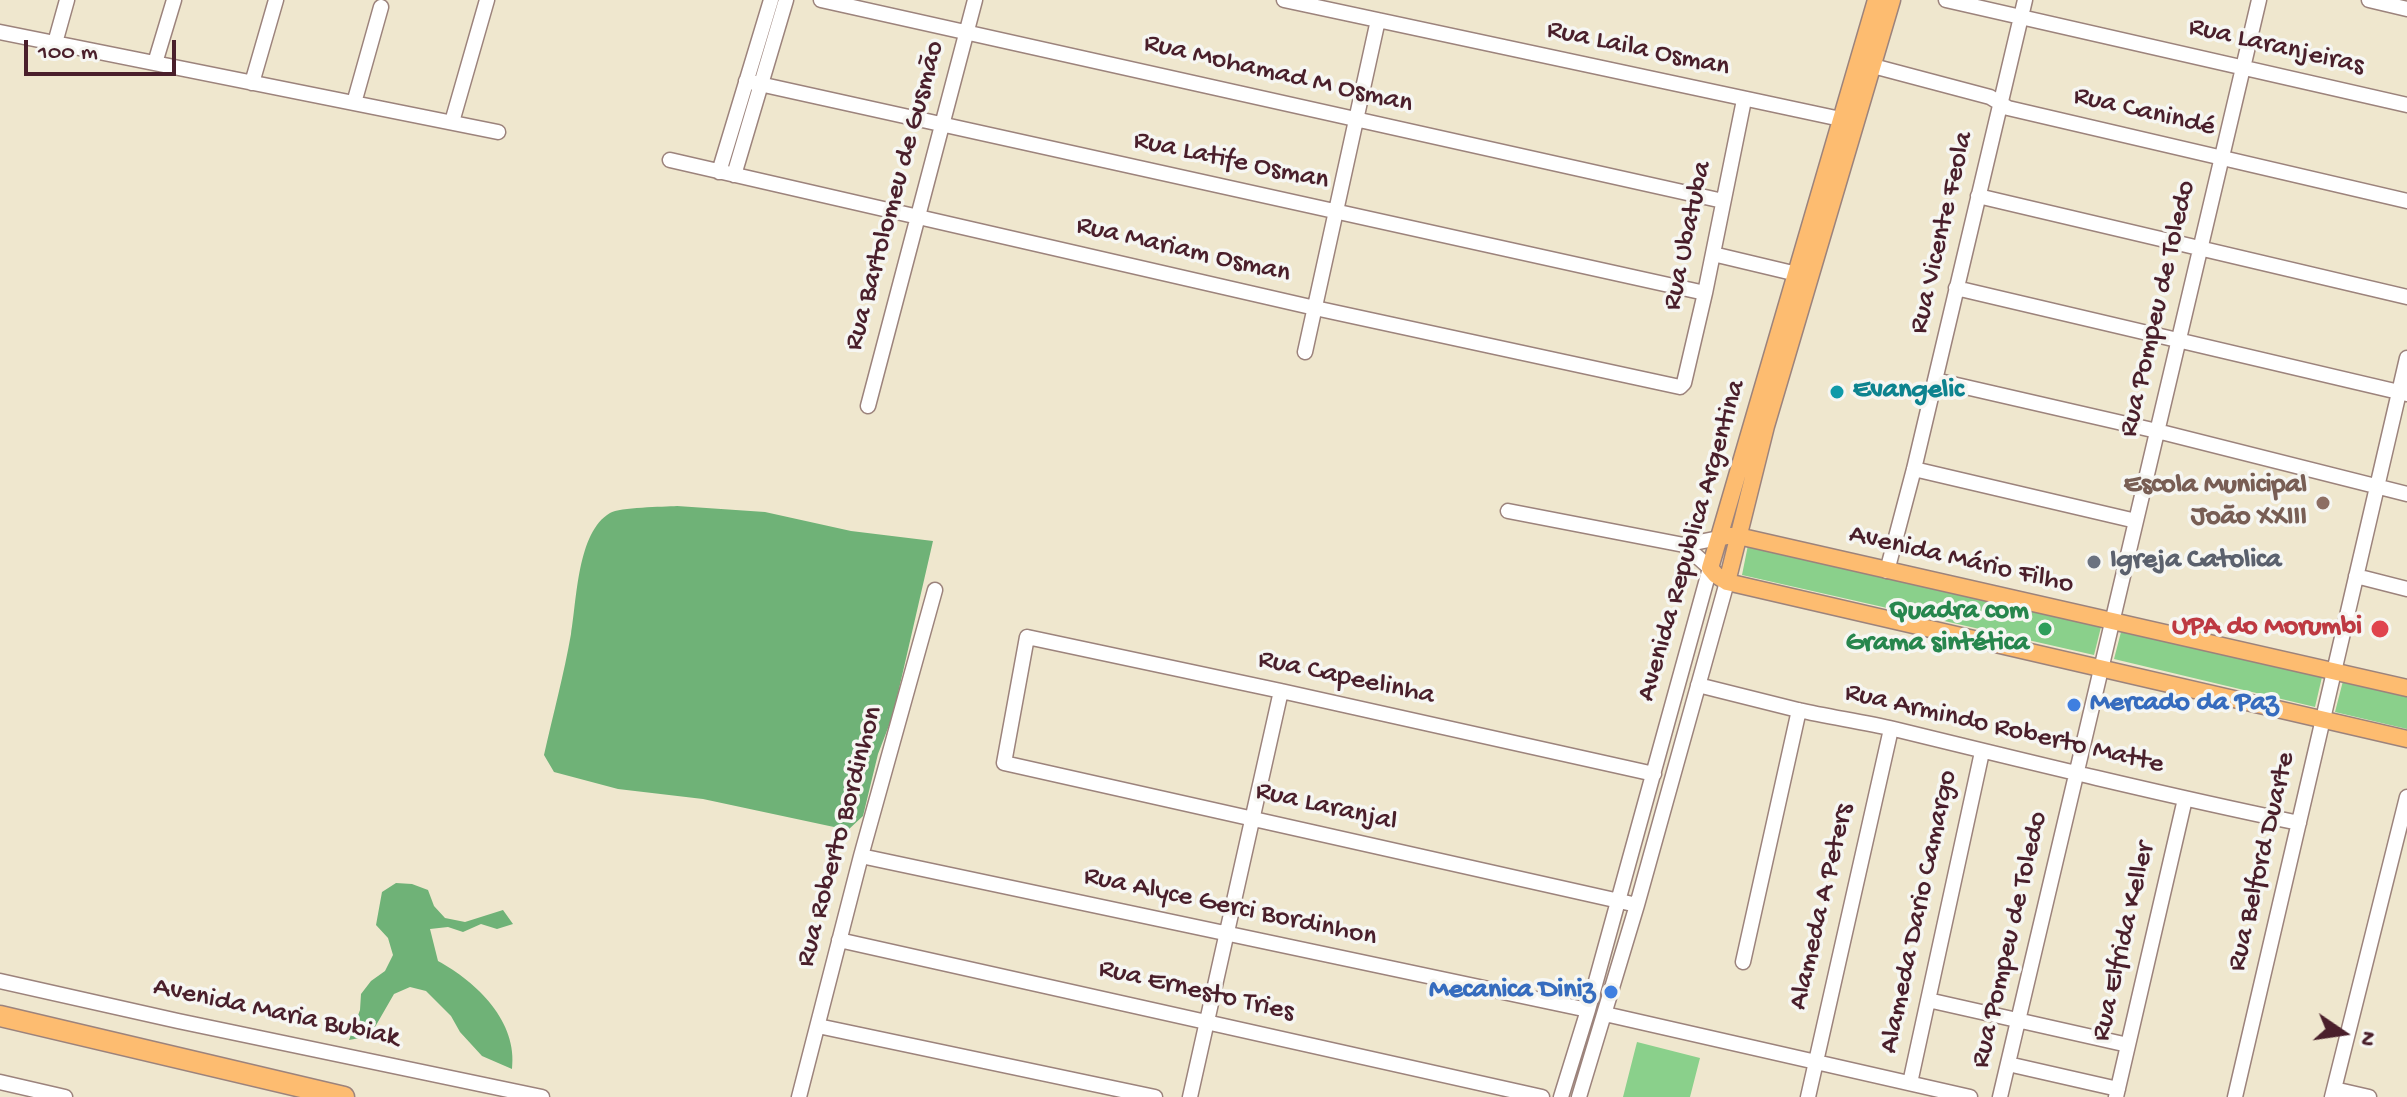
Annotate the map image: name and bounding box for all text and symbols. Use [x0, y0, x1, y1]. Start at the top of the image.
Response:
street label: Rua Laranjeiras [2185, 11, 2367, 85]
street label: Rua Laila Osman [1543, 14, 1733, 86]
scale bar [28, 24, 180, 74]
street label: Rua Mohamad M Osman [1140, 28, 1416, 122]
street label: Rua Bartolomeu de Gusmão [838, 38, 954, 354]
text: 100 m [38, 39, 98, 68]
street label: Rua Canindé [2070, 80, 2218, 146]
street label: Rua Latife Osman [1130, 125, 1332, 199]
street label: Rua Vicente Feola [1903, 129, 1983, 337]
street label: Rua Ubatuba [1657, 158, 1721, 314]
street label: Rua Pompeu de Toledo [2113, 177, 2205, 441]
street label: Rua Mariam Osman [1073, 210, 1293, 292]
place label: Evangelic [1853, 375, 1964, 409]
street label: Avenida Republica Argentina [1631, 377, 1755, 705]
marker: Evangelic [1828, 383, 1846, 401]
place label: Escola Municipal João XXIII [2124, 470, 2307, 536]
marker: Escola Municipal João XXIII [2314, 494, 2332, 512]
street label: Avenida Mário Filho [1845, 519, 2077, 603]
place label: Igreja Catolica [2110, 545, 2281, 579]
marker: Igreja Catolica [2085, 553, 2103, 571]
place label: Quadra com Grama sintética [1846, 596, 2029, 662]
place label: UPA do Morumbi [2172, 612, 2362, 646]
marker: UPA do Morumbi [2369, 618, 2391, 640]
marker: Quadra com Grama sintética [2036, 620, 2054, 638]
street label: Rua Capeelinha [1255, 644, 1437, 714]
street label: Rua Armindo Roberto Matte [1841, 677, 2167, 783]
place label: Mercado da Paz [2090, 688, 2278, 722]
marker: Mercado da Paz [2065, 696, 2083, 714]
street label: Rua Roberto Bordinhon [790, 703, 892, 971]
street label: Rua Belford Duarte [2221, 749, 2305, 975]
street label: Alameda Dario Camargo [1874, 767, 1966, 1057]
street label: Rua Laranjal [1252, 775, 1400, 841]
street label: Alameda A Peters [1783, 801, 1863, 1013]
street label: Rua Pompeu de Toledo [1965, 808, 2057, 1072]
street label: Rua Elfrida Keller [2086, 839, 2164, 1045]
street label: Rua Alyce Gerci Bordinhon [1080, 861, 1380, 955]
street label: Rua Ernesto Tries [1095, 953, 1297, 1031]
street label: Avenida Maria Bubiak [150, 972, 402, 1056]
place label: Mecanica Diniz [1429, 975, 1595, 1009]
marker: Mecanica Diniz [1602, 983, 1620, 1001]
north arrow [2303, 993, 2383, 1073]
text: N [2352, 1028, 2381, 1048]

